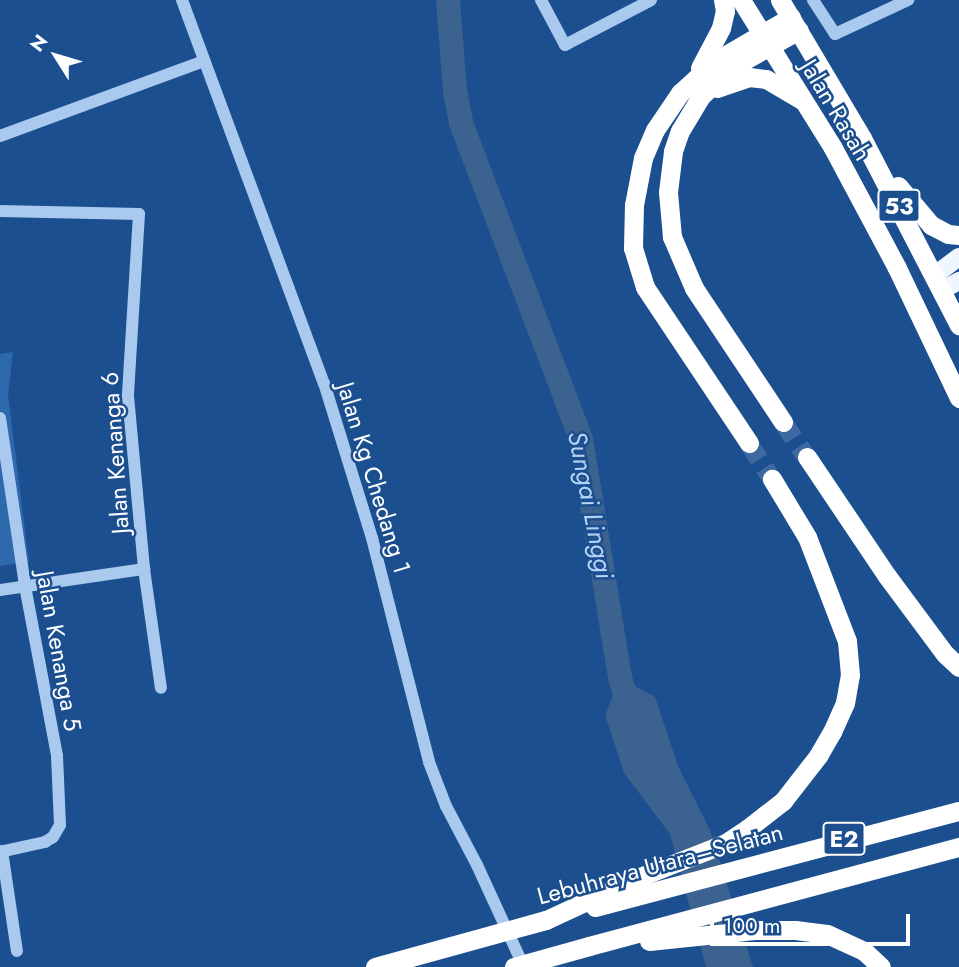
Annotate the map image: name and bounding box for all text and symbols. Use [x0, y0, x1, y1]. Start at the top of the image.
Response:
north arrow [21, 21, 91, 91]
text: N [24, 29, 54, 57]
street label: Jalan Rasah [795, 54, 877, 166]
road number: 53 [876, 186, 922, 226]
street label: Jalan Kenanga 6 [95, 371, 135, 535]
street label: Jalan Kg Chedang 1 [331, 379, 417, 577]
water label: Sungai Linggi [560, 428, 620, 582]
street label: Jalan Kenanga 5 [31, 569, 87, 733]
street label: Lebuhraya Utara–Selatan [534, 817, 786, 911]
road number: E2 [821, 820, 867, 859]
scale bar [714, 900, 914, 944]
text: 100 m [723, 911, 780, 941]

